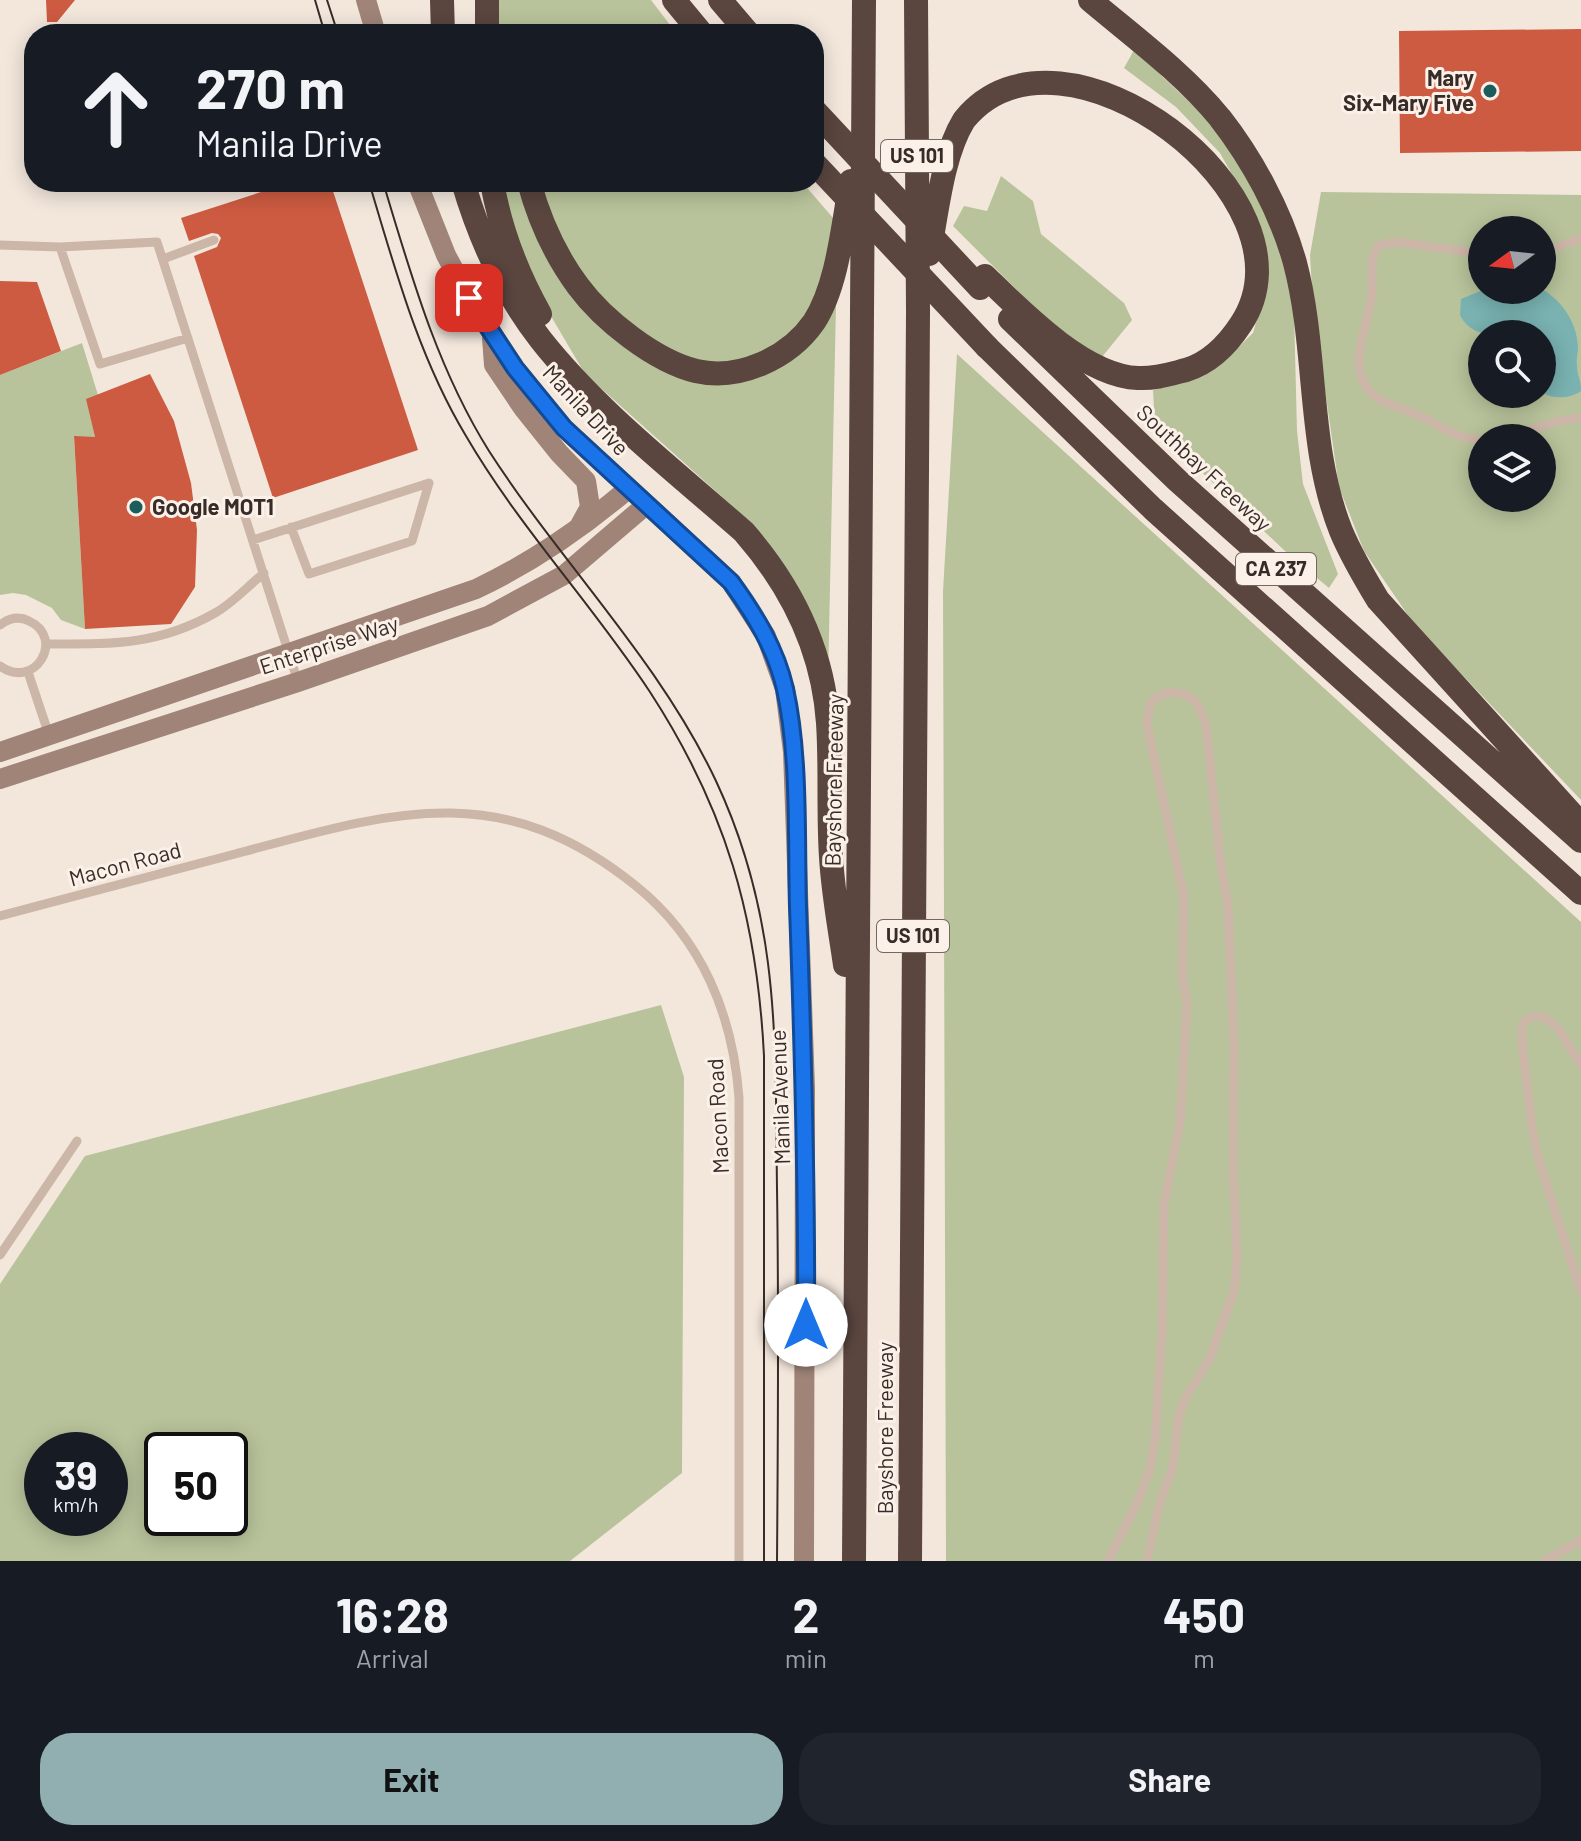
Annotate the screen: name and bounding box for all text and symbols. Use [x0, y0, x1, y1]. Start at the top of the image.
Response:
text: 270 m [196, 53, 345, 120]
icon: ahead [64, 56, 168, 160]
place label: Mary Six-Mary Five [1343, 64, 1474, 115]
marker: Mary Six-Mary Five [1481, 82, 1499, 100]
text: Manila Drive [196, 121, 383, 164]
road number: US 101 [881, 140, 953, 172]
north arrow [1468, 216, 1556, 304]
map controls [1468, 216, 1556, 512]
pin [435, 264, 503, 332]
icon: arrive [447, 276, 491, 320]
button: search [1468, 320, 1556, 408]
street label: Manila Drive [538, 359, 635, 460]
street label: Southbay Freeway [1132, 398, 1277, 536]
button: layers [1468, 424, 1556, 512]
place label: Google MOT1 [152, 493, 274, 519]
marker: Google MOT1 [127, 498, 145, 516]
road number: CA 237 [1236, 553, 1316, 585]
street label: Enterprise Way [256, 609, 401, 679]
street label: Bayshore Freeway [818, 693, 848, 867]
street label: Macon Road [66, 836, 184, 891]
road number: US 101 [877, 920, 949, 952]
street label: Manila Avenue [764, 1029, 794, 1165]
street label: Macon Road [701, 1058, 733, 1174]
position arrow [764, 1283, 848, 1367]
street label: Bayshore Freeway [871, 1342, 897, 1514]
speed limit sign: 50 [144, 1432, 248, 1536]
text: 39 [55, 1450, 97, 1498]
text: km/h [53, 1492, 99, 1516]
text: 16:28 [336, 1585, 449, 1643]
text: 2 [792, 1585, 819, 1643]
text: 450 [1163, 1585, 1245, 1643]
text: Arrival [356, 1642, 429, 1673]
text: min [785, 1642, 827, 1673]
text: m [1193, 1642, 1215, 1673]
button: Exit [40, 1733, 783, 1825]
button: Share [799, 1733, 1541, 1825]

